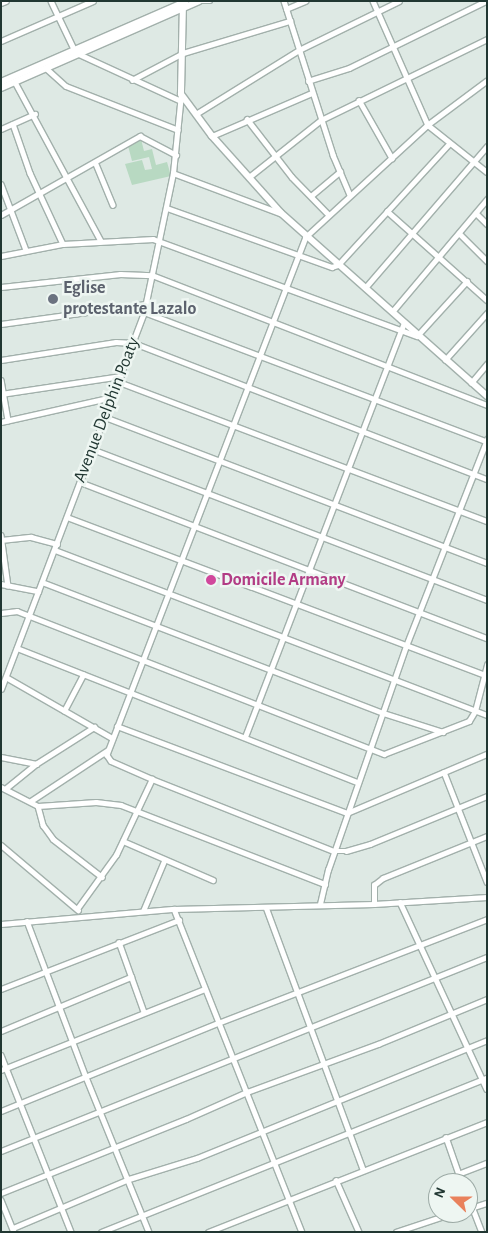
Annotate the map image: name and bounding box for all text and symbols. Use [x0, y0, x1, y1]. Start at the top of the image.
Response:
place label: Eglise protestante Lazalo [63, 278, 196, 320]
marker: Eglise protestante Lazalo [47, 293, 59, 305]
street label: Avenue Delphin Poaty [69, 334, 145, 486]
place label: Domicile Armany [221, 569, 346, 591]
marker: Domicile Armany [205, 574, 217, 586]
north arrow [428, 1173, 478, 1223]
text: N [432, 1186, 448, 1200]

